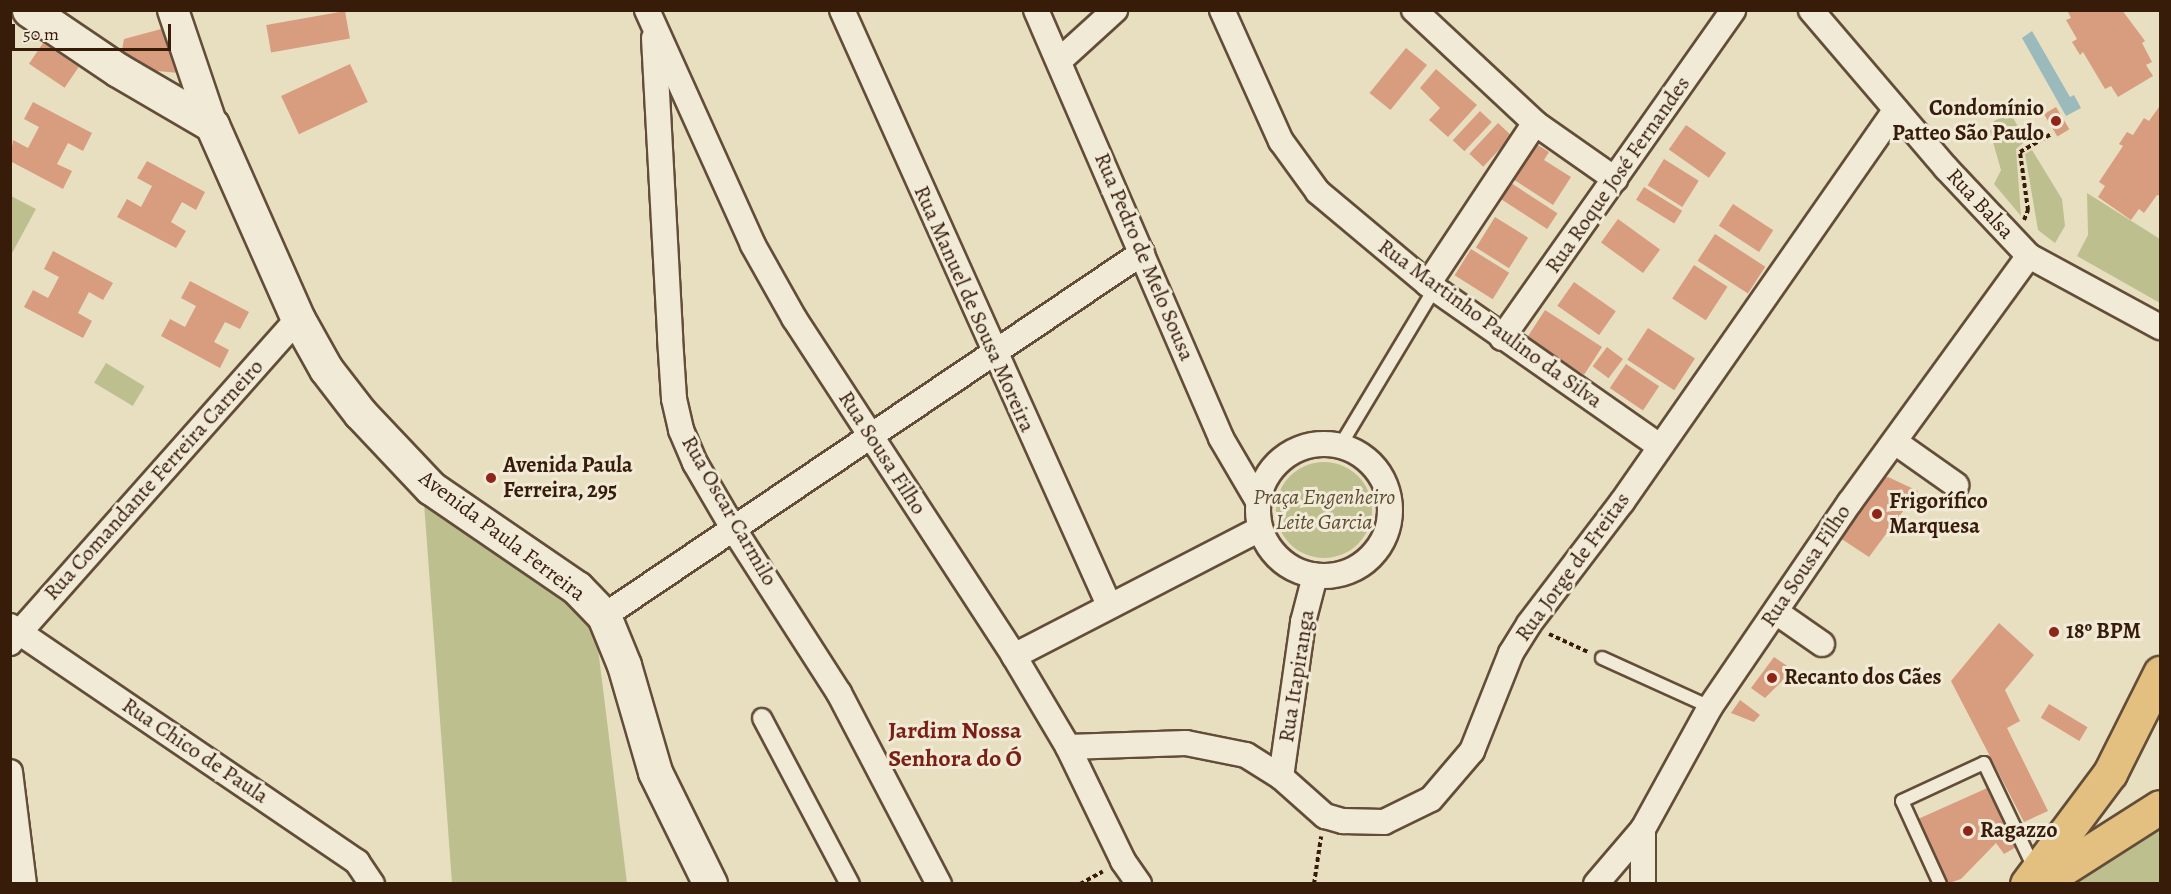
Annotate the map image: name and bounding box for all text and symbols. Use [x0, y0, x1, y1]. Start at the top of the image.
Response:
scale bar [15, 12, 174, 50]
text: 50 m [23, 22, 59, 46]
street label: Rua Roque José Fernandes [1540, 71, 1696, 279]
place label: Condomínio Patteo São Paulo [1892, 95, 2044, 146]
marker: Condomínio Patteo São Paulo [2049, 114, 2063, 128]
street label: Rua Pedro de Melo Sousa [1088, 149, 1200, 365]
street label: Rua Balsa [1941, 163, 2019, 245]
street label: Rua Manuel de Sousa Moreira [908, 182, 1040, 436]
street label: Rua Martinho Paulino da Silva [1373, 234, 1607, 414]
street label: Rua Comandante Ferreira Carneiro [39, 354, 269, 606]
street label: Rua Sousa Filho [832, 386, 932, 520]
street label: Rua Oscar Carmilo [675, 431, 783, 591]
place label: Avenida Paula Ferreira, 295 [503, 452, 633, 504]
street label: Avenida Paula Ferreira [414, 465, 590, 607]
marker: Avenida Paula Ferreira, 295 [484, 471, 498, 485]
park label: Praça Engenheiro Leite Garcia [1253, 484, 1395, 536]
street label: Rua Jorge de Freitas [1510, 487, 1636, 647]
place label: Frigorífico Marquesa [1889, 488, 1988, 540]
street label: Rua Sousa Filho [1755, 500, 1857, 632]
marker: Frigorífico Marquesa [1870, 507, 1884, 521]
street label: Rua Itapiranga [1273, 608, 1321, 744]
place label: 18º BPM [2066, 619, 2141, 645]
marker: 18º BPM [2047, 625, 2061, 639]
place label: Recanto dos Cães [1784, 665, 1942, 691]
marker: Recanto dos Cães [1765, 671, 1779, 685]
street label: Rua Chico de Paula [117, 692, 273, 810]
district label: Jardim Nossa Senhora do Ó [888, 717, 1022, 773]
place label: Ragazzo [1980, 818, 2058, 844]
marker: Ragazzo [1961, 824, 1975, 838]

